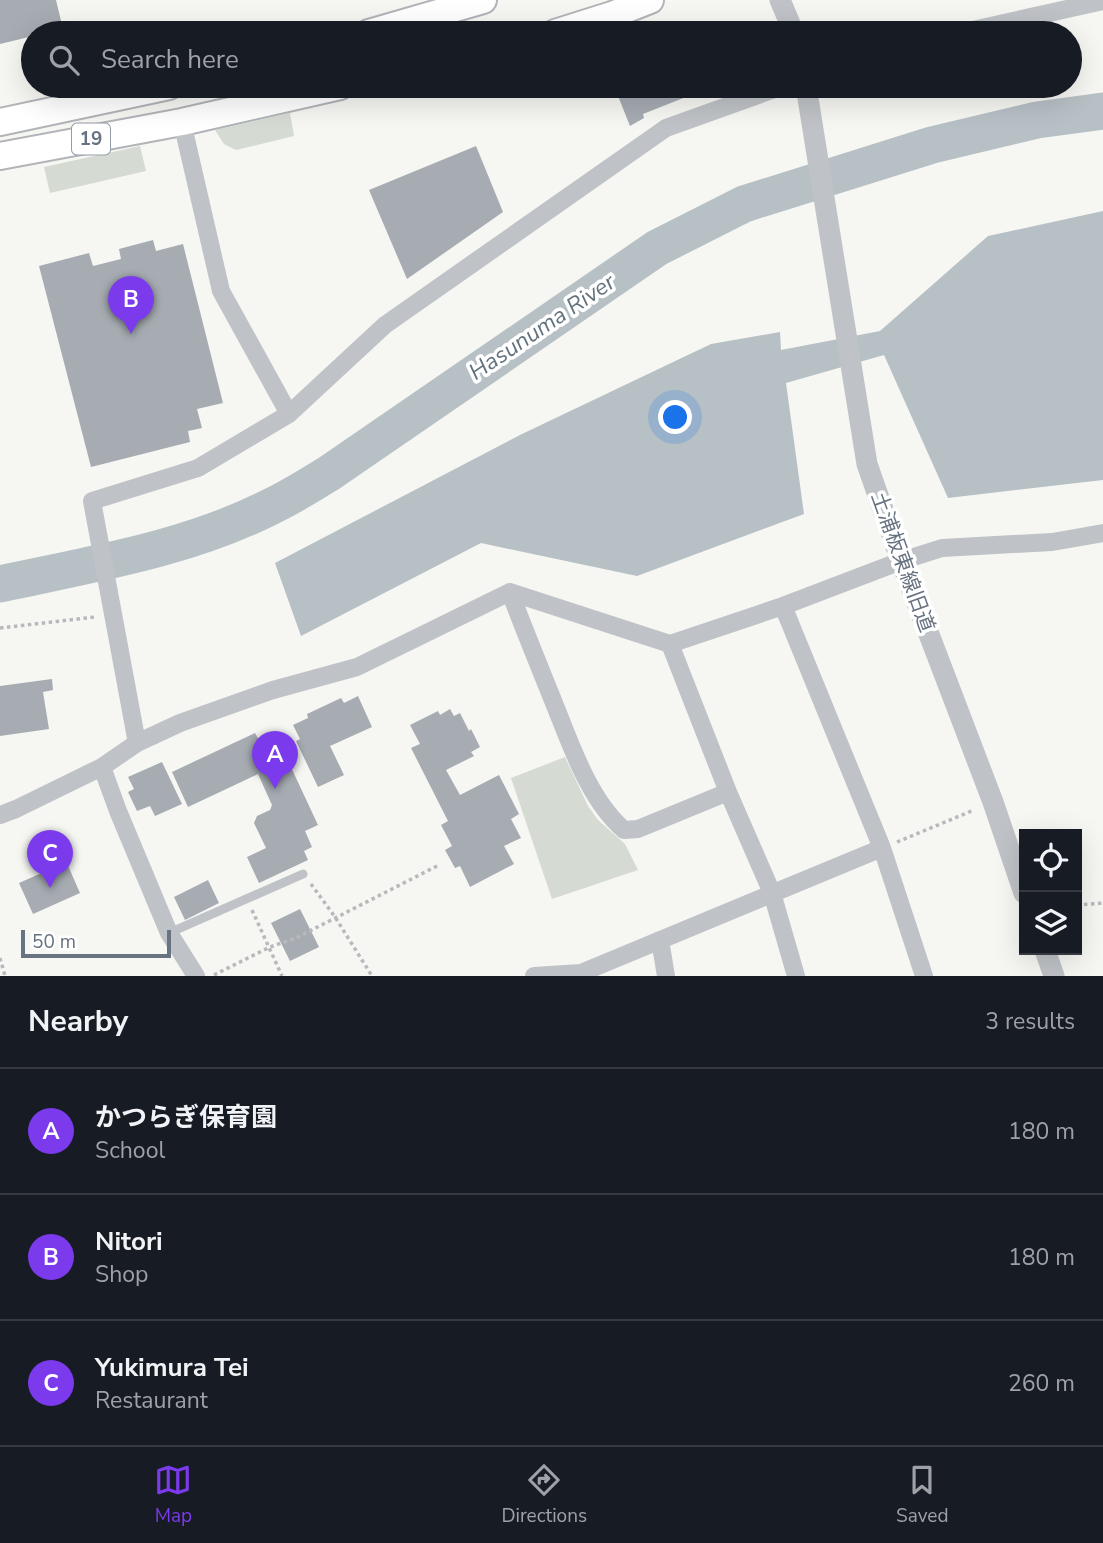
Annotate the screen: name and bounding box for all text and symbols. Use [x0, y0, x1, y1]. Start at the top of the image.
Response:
search box [21, 21, 1082, 98]
icon: search [45, 41, 83, 79]
text: Search here [101, 42, 239, 77]
road number: 19 [72, 124, 110, 154]
water label: Hasunuma River [463, 266, 622, 387]
pin: B [108, 276, 154, 334]
your location [658, 400, 692, 434]
street label: 土浦板東線旧道 [865, 488, 941, 636]
pin: A [252, 731, 298, 789]
map controls [1019, 829, 1082, 955]
button: locate [1019, 829, 1082, 892]
pin: C [27, 830, 73, 888]
button: layers [1019, 892, 1082, 955]
scale bar [21, 927, 172, 959]
text: 50 m [32, 929, 76, 955]
text: Nearby [28, 1001, 128, 1042]
text: 3 results [985, 1006, 1075, 1037]
text: かつらぎ保育園 [95, 1100, 277, 1135]
text: A [42, 1116, 60, 1147]
text: 180 m [1008, 1116, 1075, 1147]
text: School [95, 1135, 165, 1166]
text: Nitori [95, 1224, 163, 1259]
text: B [43, 1242, 59, 1273]
text: 180 m [1008, 1242, 1075, 1273]
text: Shop [95, 1259, 148, 1290]
text: Yukimura Tei [95, 1350, 249, 1385]
text: C [43, 1368, 59, 1399]
text: 260 m [1008, 1368, 1075, 1399]
text: Restaurant [95, 1385, 208, 1416]
tab: Map [154, 1461, 192, 1529]
tab: Directions [501, 1461, 587, 1529]
tab: Saved [896, 1461, 949, 1529]

